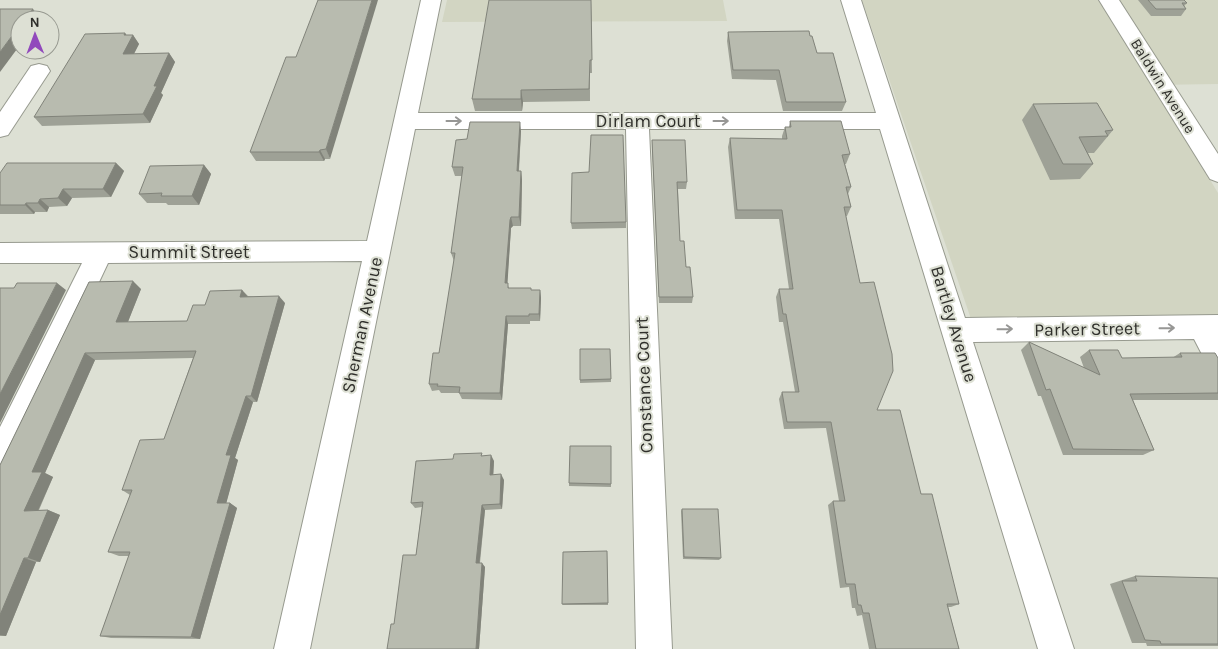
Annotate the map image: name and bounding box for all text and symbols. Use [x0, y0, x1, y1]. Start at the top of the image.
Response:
north arrow [10, 10, 60, 60]
text: N [30, 14, 40, 31]
street label: Baldwin Avenue [1127, 35, 1199, 137]
street label: Dirlam Court [596, 110, 701, 132]
one-way arrow [446, 116, 462, 126]
one-way arrow [713, 116, 729, 126]
street label: Summit Street [128, 241, 250, 263]
street label: Sherman Avenue [337, 255, 387, 395]
street label: Bartley Avenue [926, 263, 982, 385]
street label: Constance Court [631, 316, 657, 454]
street label: Parker Street [1034, 317, 1140, 341]
one-way arrow [1159, 323, 1175, 333]
one-way arrow [996, 324, 1013, 334]

